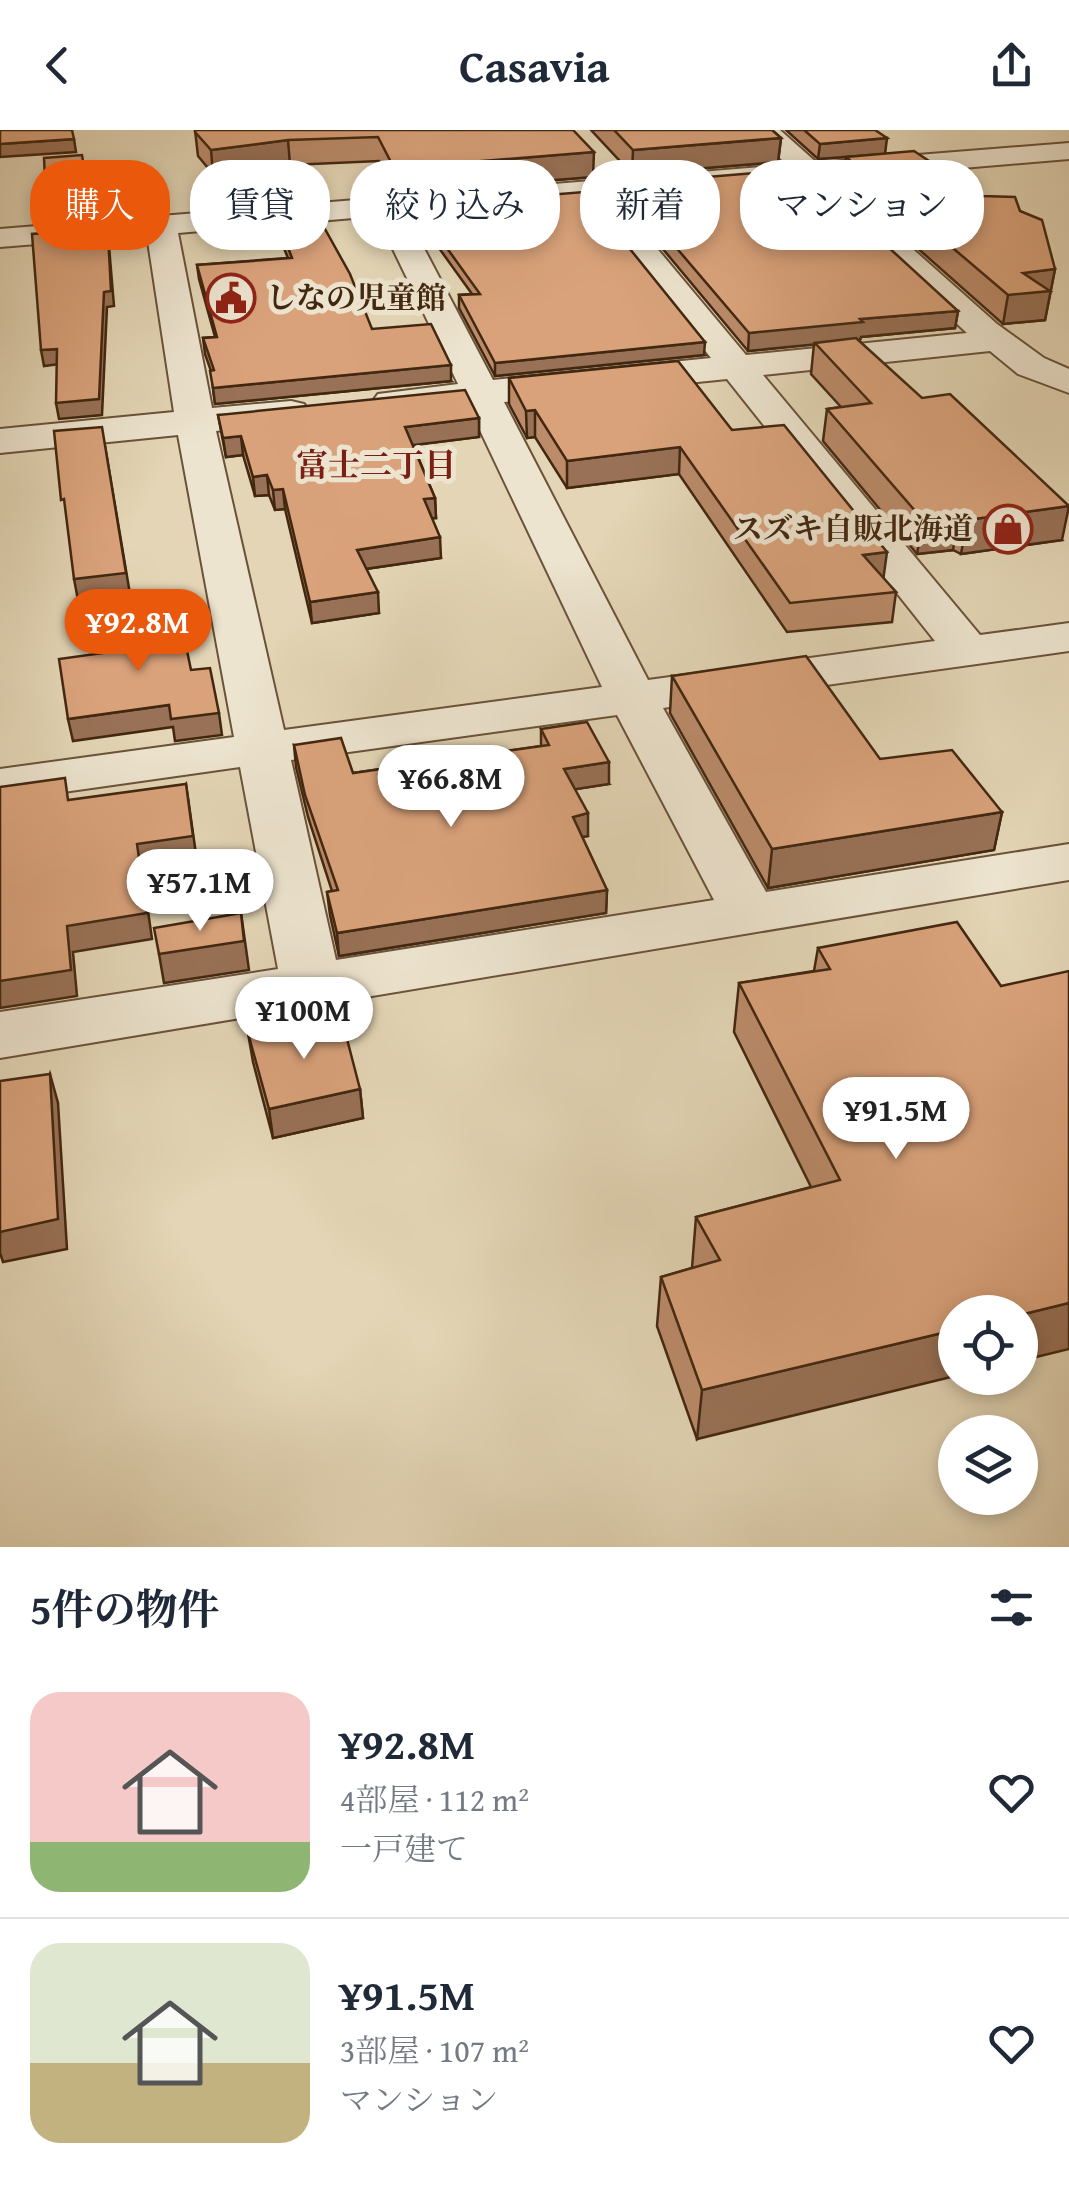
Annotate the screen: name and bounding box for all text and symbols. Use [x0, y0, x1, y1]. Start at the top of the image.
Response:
text: Casavia [459, 33, 610, 98]
icon: back [30, 38, 85, 93]
icon: share [984, 38, 1039, 93]
chip: 購入 [30, 160, 170, 250]
chip: 賃貸 [190, 160, 330, 250]
chip: 絞り込み [350, 160, 560, 250]
chip: 新着 [580, 160, 720, 250]
chip: マンション [740, 160, 984, 250]
public building icon: しなの児童館 [205, 272, 257, 324]
place label: しなの児童館 [266, 275, 446, 319]
district label: 富士二丁目 [296, 441, 456, 488]
shop icon: スズキ自販北海道 [982, 503, 1034, 555]
place label: スズキ自販北海道 [733, 506, 973, 550]
pin: ¥92.8M [57, 589, 219, 674]
text: ¥92.8M [87, 598, 189, 645]
pin: ¥66.8M [370, 745, 532, 830]
text: ¥66.8M [400, 754, 502, 801]
pin: ¥57.1M [119, 849, 281, 934]
text: ¥57.1M [149, 858, 251, 905]
pin: ¥100M [234, 977, 374, 1062]
text: ¥100M [257, 986, 351, 1033]
pin: ¥91.5M [815, 1077, 977, 1162]
text: ¥91.5M [845, 1086, 947, 1133]
map controls [938, 1295, 1038, 1515]
button: locate [938, 1295, 1038, 1395]
button: layers [938, 1415, 1038, 1515]
text: 5件の物件 [30, 1578, 220, 1639]
icon: filters [984, 1580, 1039, 1635]
text: ¥92.8M [340, 1713, 475, 1774]
icon: home [110, 1732, 230, 1852]
icon: heart [984, 1765, 1039, 1820]
text: 4部屋 · 112 m² [340, 1776, 529, 1823]
text: 一戸建て [340, 1825, 468, 1872]
text: ¥91.5M [340, 1964, 475, 2025]
icon: home [110, 1983, 230, 2103]
icon: heart [984, 2016, 1039, 2071]
text: 3部屋 · 107 m² [340, 2027, 529, 2074]
text: マンション [340, 2076, 499, 2123]

